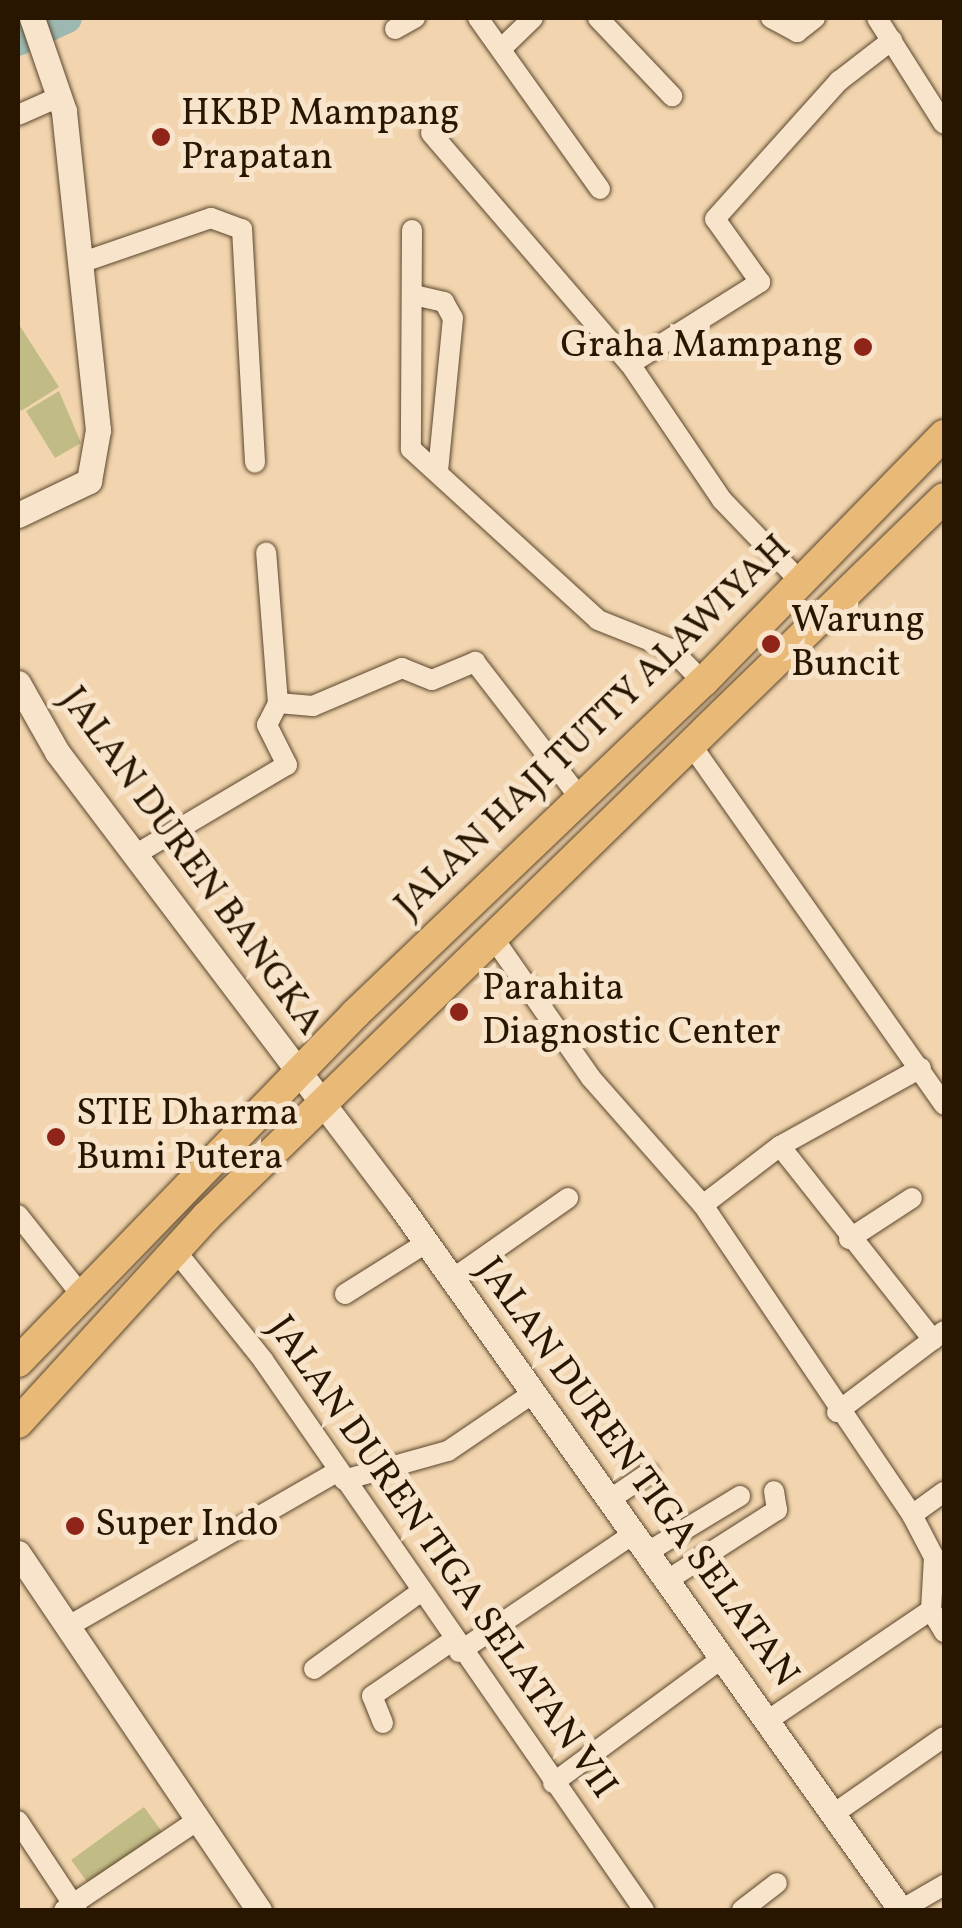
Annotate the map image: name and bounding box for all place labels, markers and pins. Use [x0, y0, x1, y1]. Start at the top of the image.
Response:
place label: HKBP Mampang Prapatan [181, 92, 459, 182]
marker: HKBP Mampang Prapatan [150, 126, 172, 148]
place label: Graha Mampang [560, 324, 843, 370]
marker: Graha Mampang [852, 336, 874, 358]
place label: Warung Buncit [791, 599, 925, 688]
marker: Warung Buncit [760, 633, 782, 655]
place label: Parahita Diagnostic Center [482, 967, 780, 1056]
marker: Parahita Diagnostic Center [446, 999, 472, 1025]
place label: STIE Dharma Bumi Putera [76, 1092, 298, 1182]
marker: STIE Dharma Bumi Putera [45, 1126, 67, 1148]
place label: Super Indo [95, 1503, 279, 1549]
marker: Super Indo [64, 1515, 86, 1537]

